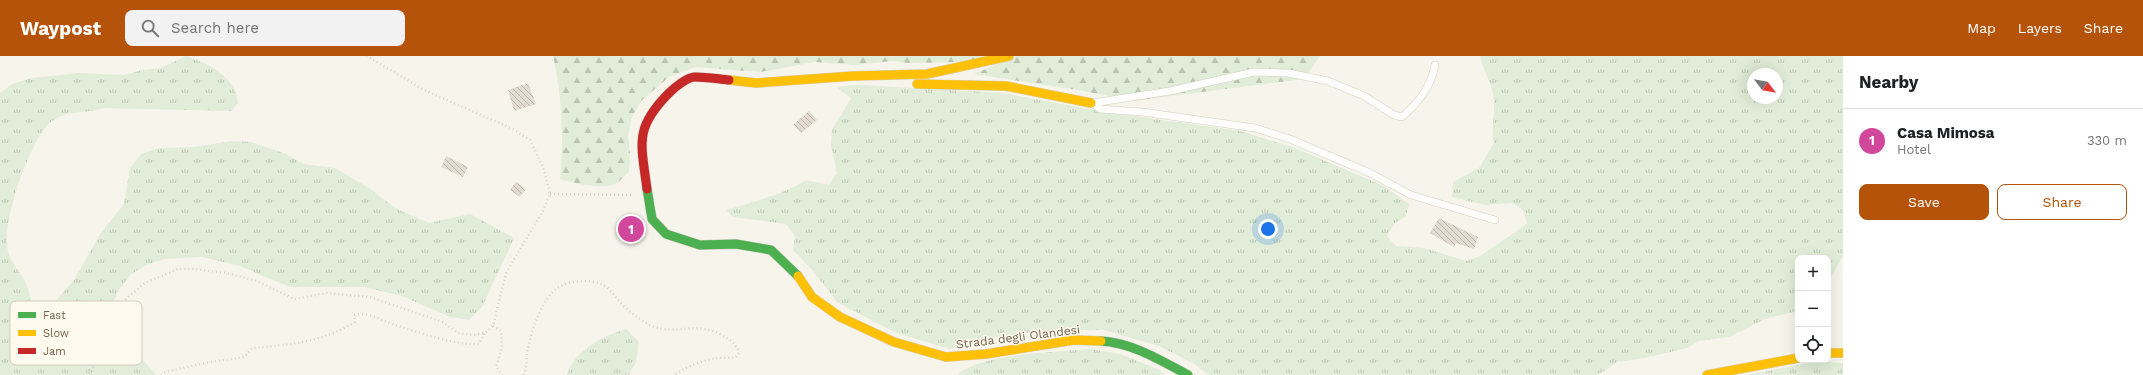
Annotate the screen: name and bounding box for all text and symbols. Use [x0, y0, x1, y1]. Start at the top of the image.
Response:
search box [125, 10, 405, 46]
text: Waypost [20, 17, 101, 40]
icon: search [139, 17, 161, 39]
text: Search here [171, 19, 259, 37]
text: Map [1967, 20, 1996, 36]
text: Layers [2018, 20, 2062, 36]
text: Share [2084, 20, 2123, 36]
north arrow [1747, 68, 1783, 104]
text: Nearby [1859, 72, 1918, 92]
text: Casa Mimosa [1897, 124, 1995, 142]
text: 1 [1869, 133, 1875, 148]
text: 330 m [2087, 133, 2127, 148]
text: Hotel [1897, 142, 1931, 157]
button: Save [1859, 184, 1989, 220]
button: Share [1997, 184, 2127, 220]
pin: 1 [618, 214, 644, 244]
your location [1258, 219, 1278, 239]
map controls [1795, 255, 1831, 363]
button: + [1795, 255, 1831, 291]
button: − [1795, 291, 1831, 327]
legend [10, 301, 142, 365]
text: Fast [43, 309, 66, 322]
street label: Strada degli Olandesi [955, 322, 1081, 352]
text: Slow [43, 327, 69, 340]
button: locate [1795, 327, 1831, 363]
text: Jam [43, 345, 66, 358]

